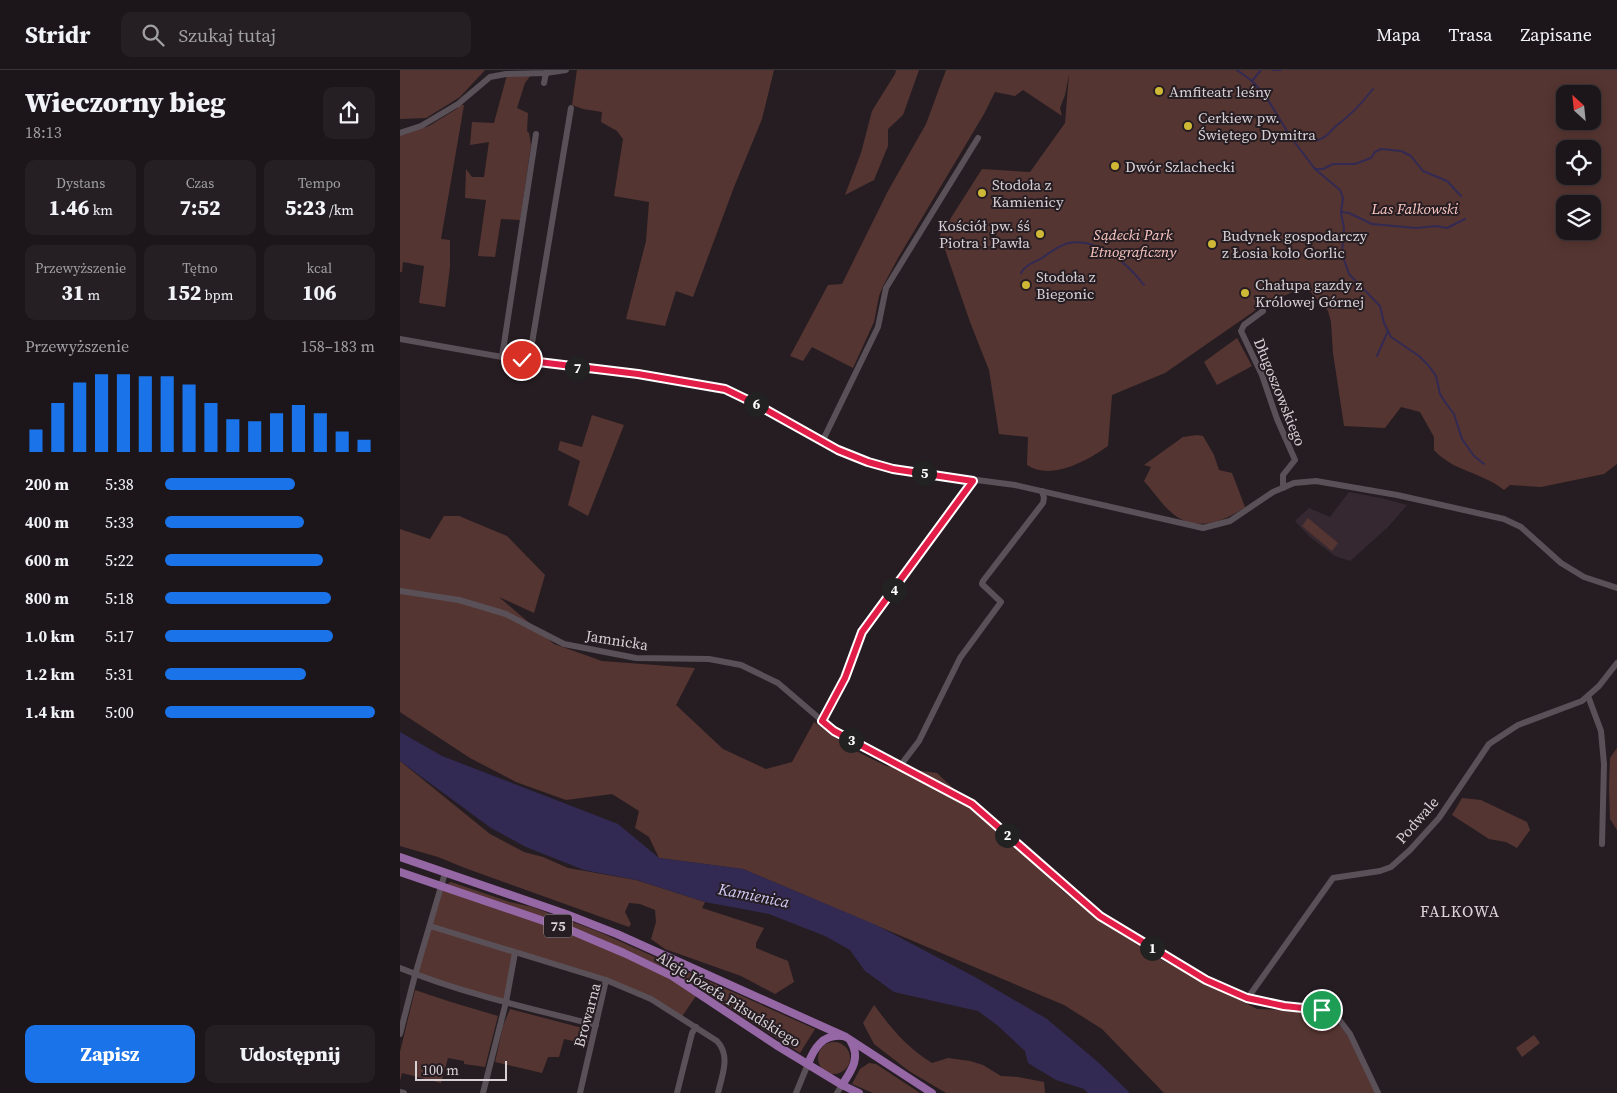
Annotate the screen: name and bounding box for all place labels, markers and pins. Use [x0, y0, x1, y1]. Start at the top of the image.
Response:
place label: Amfiteatr leśny [1169, 81, 1272, 102]
marker: Amfiteatr leśny [1153, 85, 1165, 97]
place label: Cerkiew pw. Świętego Dymitra [1198, 107, 1316, 145]
marker: Cerkiew pw. Świętego Dymitra [1182, 120, 1194, 132]
place label: Dwór Szlachecki [1125, 156, 1235, 177]
marker: Dwór Szlachecki [1109, 160, 1121, 172]
place label: Stodoła z Kamienicy [992, 174, 1064, 212]
marker: Stodoła z Kamienicy [976, 187, 988, 199]
place label: Kościół pw. śś Piotra i Pawła [938, 215, 1030, 253]
place label: Budynek gospodarczy z Łosia koło Gorlic [1222, 225, 1368, 263]
marker: Kościół pw. śś Piotra i Pawła [1034, 228, 1046, 240]
marker: Budynek gospodarczy z Łosia koło Gorlic [1206, 238, 1218, 250]
place label: Stodoła z Biegonic [1036, 266, 1096, 304]
place label: Chałupa gazdy z Królowej Górnej [1255, 274, 1364, 312]
marker: Stodoła z Biegonic [1020, 279, 1032, 291]
marker: Chałupa gazdy z Królowej Górnej [1239, 287, 1251, 299]
pin [501, 339, 543, 381]
pin: 7 [564, 356, 590, 380]
pin: 6 [744, 392, 768, 416]
pin: 5 [912, 460, 936, 486]
pin: 4 [882, 578, 906, 602]
pin: 3 [838, 728, 864, 752]
pin: 2 [994, 822, 1020, 848]
pin: 1 [1140, 936, 1164, 960]
pin [1301, 989, 1343, 1031]

